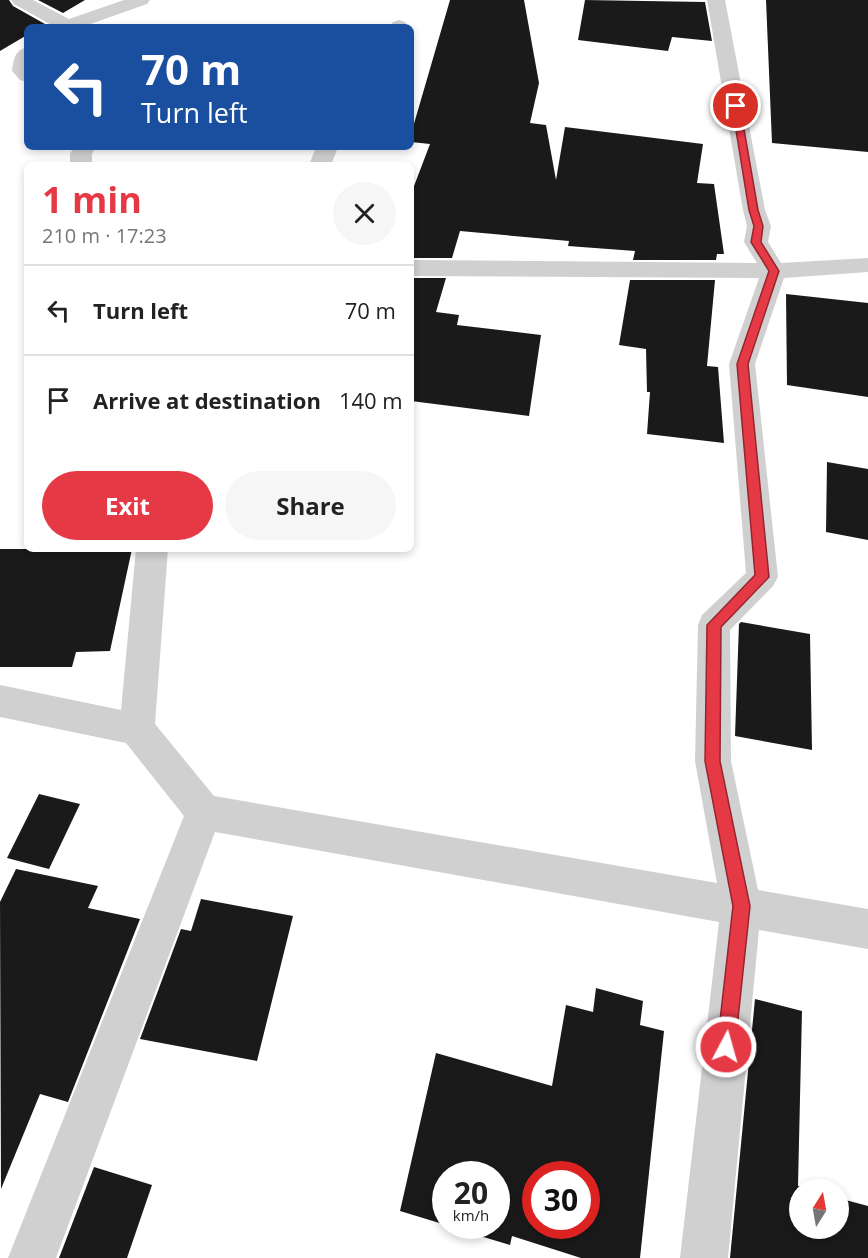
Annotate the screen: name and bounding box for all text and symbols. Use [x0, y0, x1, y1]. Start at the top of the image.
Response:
text: 70 m [141, 40, 241, 97]
icon: left [42, 48, 120, 126]
pin [710, 80, 761, 131]
icon: arrive [719, 89, 752, 122]
text: Turn left [141, 94, 248, 131]
text: 1 min [42, 175, 142, 224]
button: close [333, 182, 396, 245]
text: 210 m · 17:23 [42, 222, 167, 249]
icon: left [42, 294, 75, 327]
text: Turn left [93, 295, 188, 325]
text: 70 m [345, 295, 396, 325]
icon: arrive [42, 384, 75, 417]
text: Arrive at destination [93, 385, 321, 415]
text: 140 m [339, 385, 403, 415]
button: Exit [42, 471, 213, 540]
button: Share [225, 471, 396, 540]
position arrow [694, 1015, 758, 1079]
speed limit sign: 30 [522, 1161, 600, 1239]
text: 20 [454, 1172, 488, 1213]
north arrow [789, 1179, 849, 1239]
map controls [789, 1179, 849, 1239]
text: km/h [453, 1205, 489, 1225]

